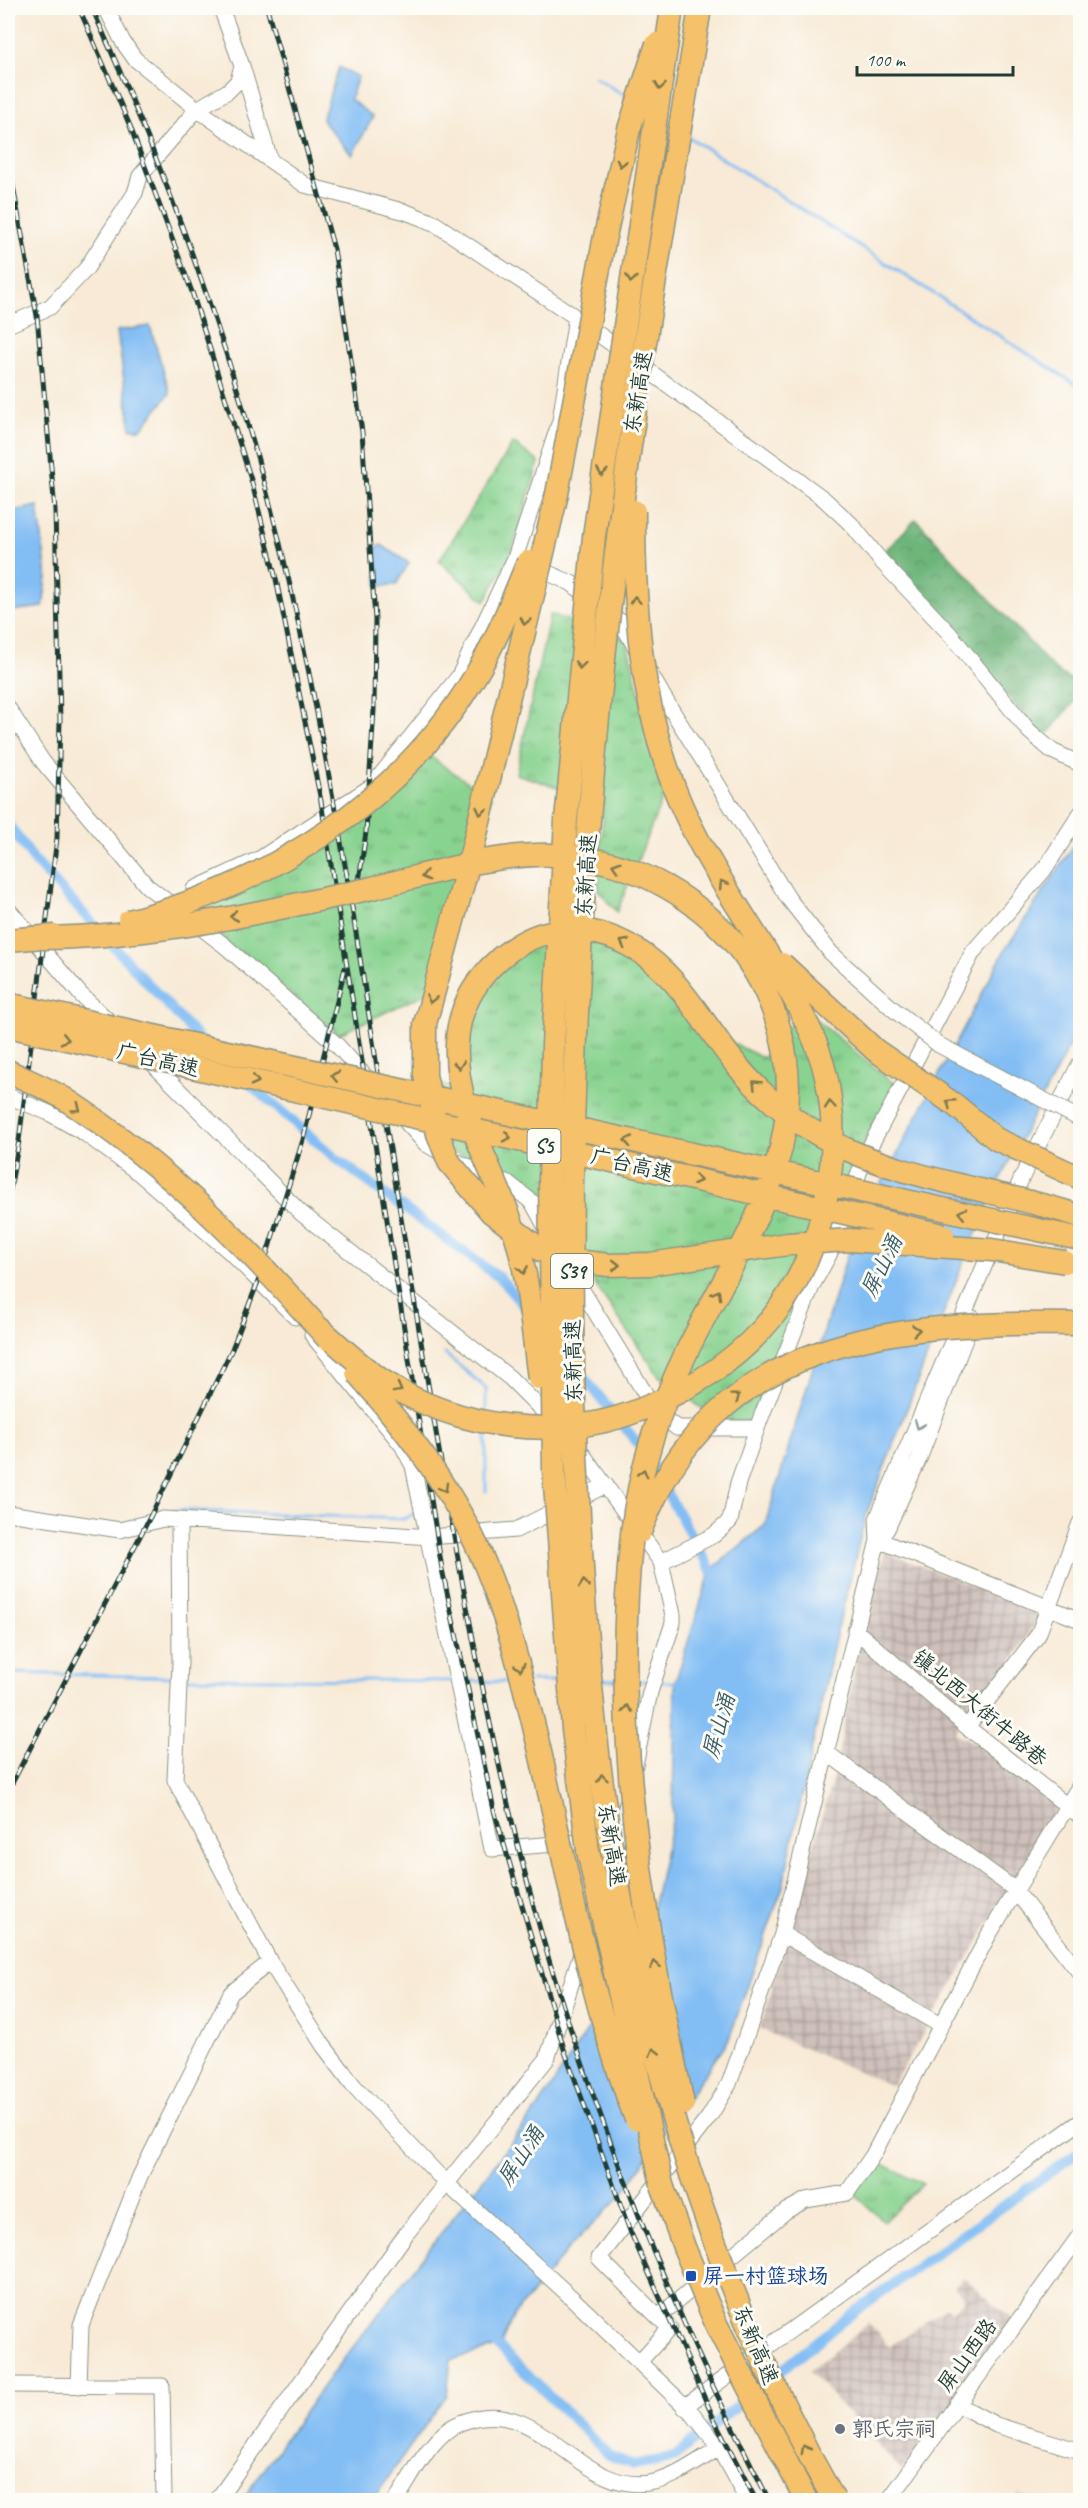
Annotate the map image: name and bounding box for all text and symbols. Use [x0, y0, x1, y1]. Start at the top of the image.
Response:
scale bar [857, 39, 1013, 77]
text: 100 m [866, 49, 907, 71]
one-way arrow [655, 81, 667, 91]
one-way arrow [615, 158, 628, 168]
one-way arrow [625, 274, 637, 284]
street label: 东新高速 [619, 348, 657, 436]
one-way arrow [597, 467, 609, 476]
one-way arrow [629, 596, 642, 605]
one-way arrow [520, 616, 533, 626]
one-way arrow [574, 661, 587, 670]
one-way arrow [475, 806, 488, 816]
street label: 东新高速 [570, 832, 602, 918]
one-way arrow [611, 861, 622, 873]
one-way arrow [420, 868, 430, 881]
one-way arrow [719, 880, 731, 890]
one-way arrow [229, 909, 239, 921]
one-way arrow [619, 939, 630, 951]
one-way arrow [425, 994, 438, 1004]
one-way arrow [59, 1032, 69, 1045]
street label: 广台高速 [114, 1038, 202, 1082]
one-way arrow [452, 1060, 465, 1069]
one-way arrow [330, 1070, 340, 1083]
one-way arrow [250, 1074, 260, 1087]
one-way arrow [752, 1081, 763, 1092]
one-way arrow [946, 1099, 957, 1110]
one-way arrow [824, 1100, 837, 1109]
one-way arrow [71, 1101, 82, 1112]
road number: S5 [528, 1129, 560, 1163]
one-way arrow [502, 1130, 512, 1143]
one-way arrow [623, 1135, 633, 1148]
street label: 广台高速 [588, 1143, 676, 1187]
one-way arrow [692, 1172, 702, 1185]
one-way arrow [957, 1208, 967, 1221]
water label: 屏山涌 [855, 1229, 909, 1302]
road number: S39 [551, 1254, 593, 1288]
one-way arrow [611, 1259, 620, 1271]
one-way arrow [516, 1266, 528, 1275]
one-way arrow [710, 1290, 721, 1300]
street label: 东新高速 [559, 1319, 587, 1403]
one-way arrow [912, 1324, 921, 1337]
one-way arrow [392, 1382, 403, 1393]
one-way arrow [730, 1393, 741, 1404]
one-way arrow [914, 1419, 926, 1430]
one-way arrow [636, 1469, 648, 1479]
one-way arrow [436, 1482, 448, 1493]
one-way arrow [578, 1580, 591, 1589]
street label: 镇北西大街牛路巷 [907, 1644, 1053, 1772]
one-way arrow [512, 1662, 525, 1672]
water label: 屏山涌 [696, 1689, 742, 1762]
one-way arrow [621, 1705, 633, 1714]
one-way arrow [596, 1774, 608, 1783]
street label: 东新高速 [593, 1801, 631, 1889]
one-way arrow [649, 1961, 662, 1971]
one-way arrow [649, 2047, 662, 2057]
water label: 屏山涌 [491, 2120, 551, 2191]
place label: 屏一村篮球场 [703, 2263, 829, 2289]
marker: 屏一村篮球场 [684, 2269, 698, 2283]
street label: 东新高速 [728, 2301, 784, 2389]
street label: 屏山西路 [932, 2313, 1002, 2397]
place label: 郭氏宗祠 [852, 2416, 936, 2442]
marker: 郭氏宗祠 [833, 2422, 847, 2436]
one-way arrow [801, 2445, 812, 2456]

